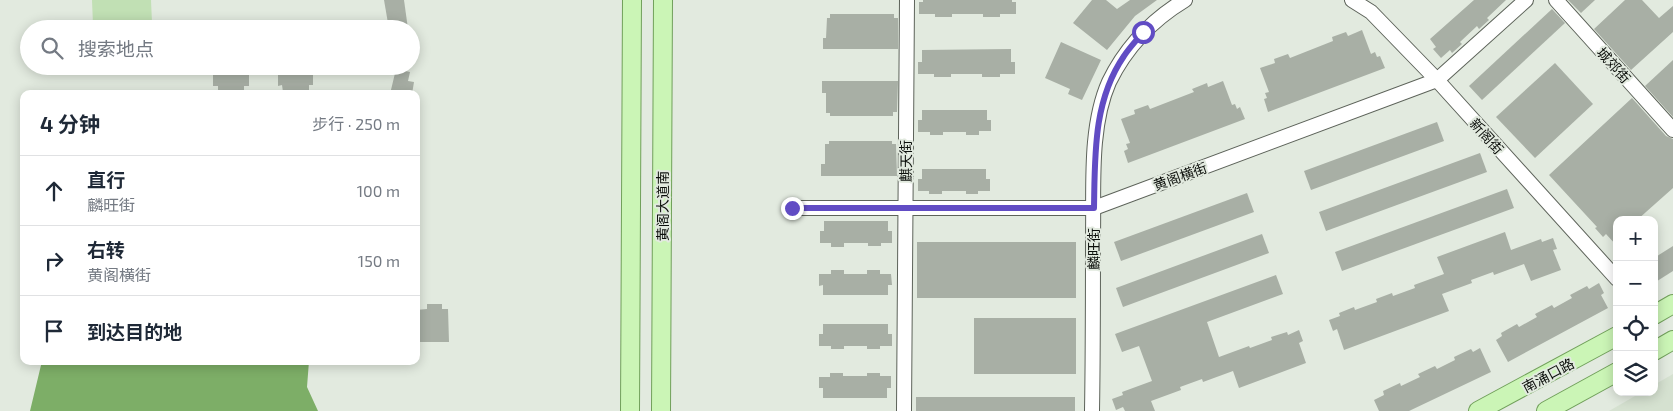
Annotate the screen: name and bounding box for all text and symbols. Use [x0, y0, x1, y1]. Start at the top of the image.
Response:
search box [20, 20, 420, 75]
route start [1132, 21, 1155, 44]
icon: search [38, 34, 66, 62]
text: 搜索地点 [78, 37, 154, 60]
street label: 城郊街 [1594, 44, 1634, 86]
text: 4 分钟 [40, 111, 100, 136]
text: 步行 · 250 m [312, 114, 400, 133]
street label: 新阁街 [1467, 115, 1507, 157]
street label: 麒天街 [897, 140, 914, 182]
street label: 黄阁横街 [1151, 158, 1209, 194]
text: 直行 [87, 168, 125, 191]
street label: 黄阁大道南 [654, 171, 671, 241]
icon: ahead [40, 177, 68, 205]
text: 100 m [357, 181, 400, 200]
text: 麟旺街 [87, 195, 135, 214]
route end [781, 197, 804, 220]
map controls [1613, 216, 1658, 396]
button: + [1613, 216, 1658, 261]
street label: 麟旺街 [1085, 228, 1102, 270]
text: 右转 [87, 238, 125, 261]
icon: right [40, 247, 68, 275]
text: 150 m [358, 251, 400, 270]
button: − [1613, 261, 1658, 306]
text: 黄阁横街 [87, 265, 151, 284]
button: locate [1613, 306, 1658, 351]
icon: arrive [40, 317, 68, 345]
text: 到达目的地 [87, 320, 182, 343]
button: layers [1613, 351, 1658, 396]
street label: 南涌口路 [1519, 354, 1577, 396]

